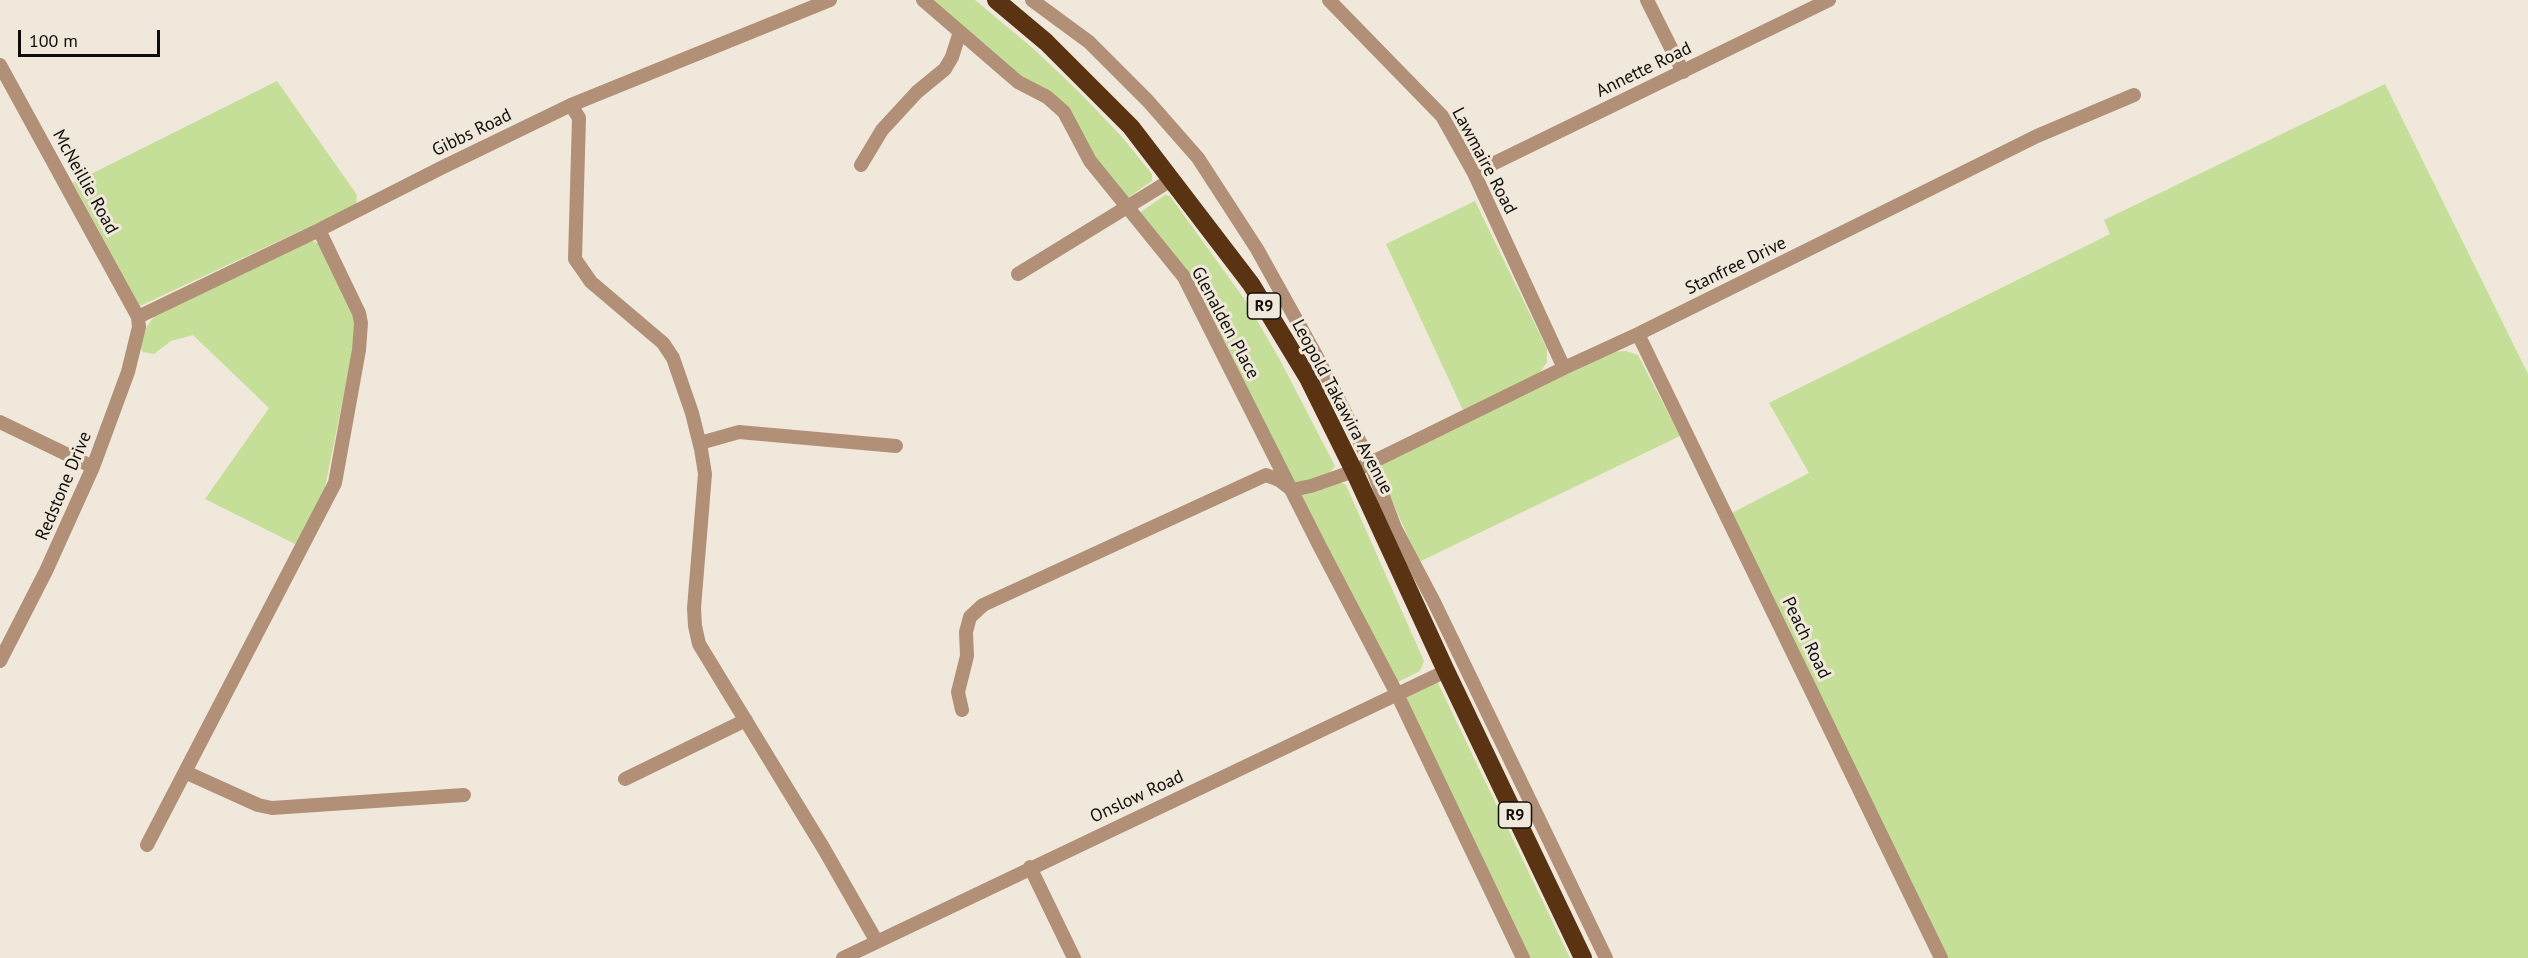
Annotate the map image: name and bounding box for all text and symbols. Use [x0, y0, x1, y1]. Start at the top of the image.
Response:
scale bar [21, 18, 164, 56]
text: 100 m [29, 29, 78, 52]
street label: Annette Road [1593, 38, 1695, 102]
street label: Gibbs Road [429, 104, 515, 162]
street label: Lawmaire Road [1447, 104, 1521, 218]
street label: McNeillie Road [47, 126, 123, 238]
street label: Stanfree Drive [1682, 232, 1790, 300]
street label: Glenalden Place [1186, 263, 1264, 383]
road number: R9 [1248, 293, 1280, 319]
street label: Leopold Takawira Avenue [1287, 316, 1397, 498]
street label: Redstone Drive [31, 428, 97, 544]
street label: Peach Road [1777, 594, 1835, 682]
street label: Onslow Road [1087, 766, 1187, 828]
road number: R9 [1498, 802, 1532, 828]

